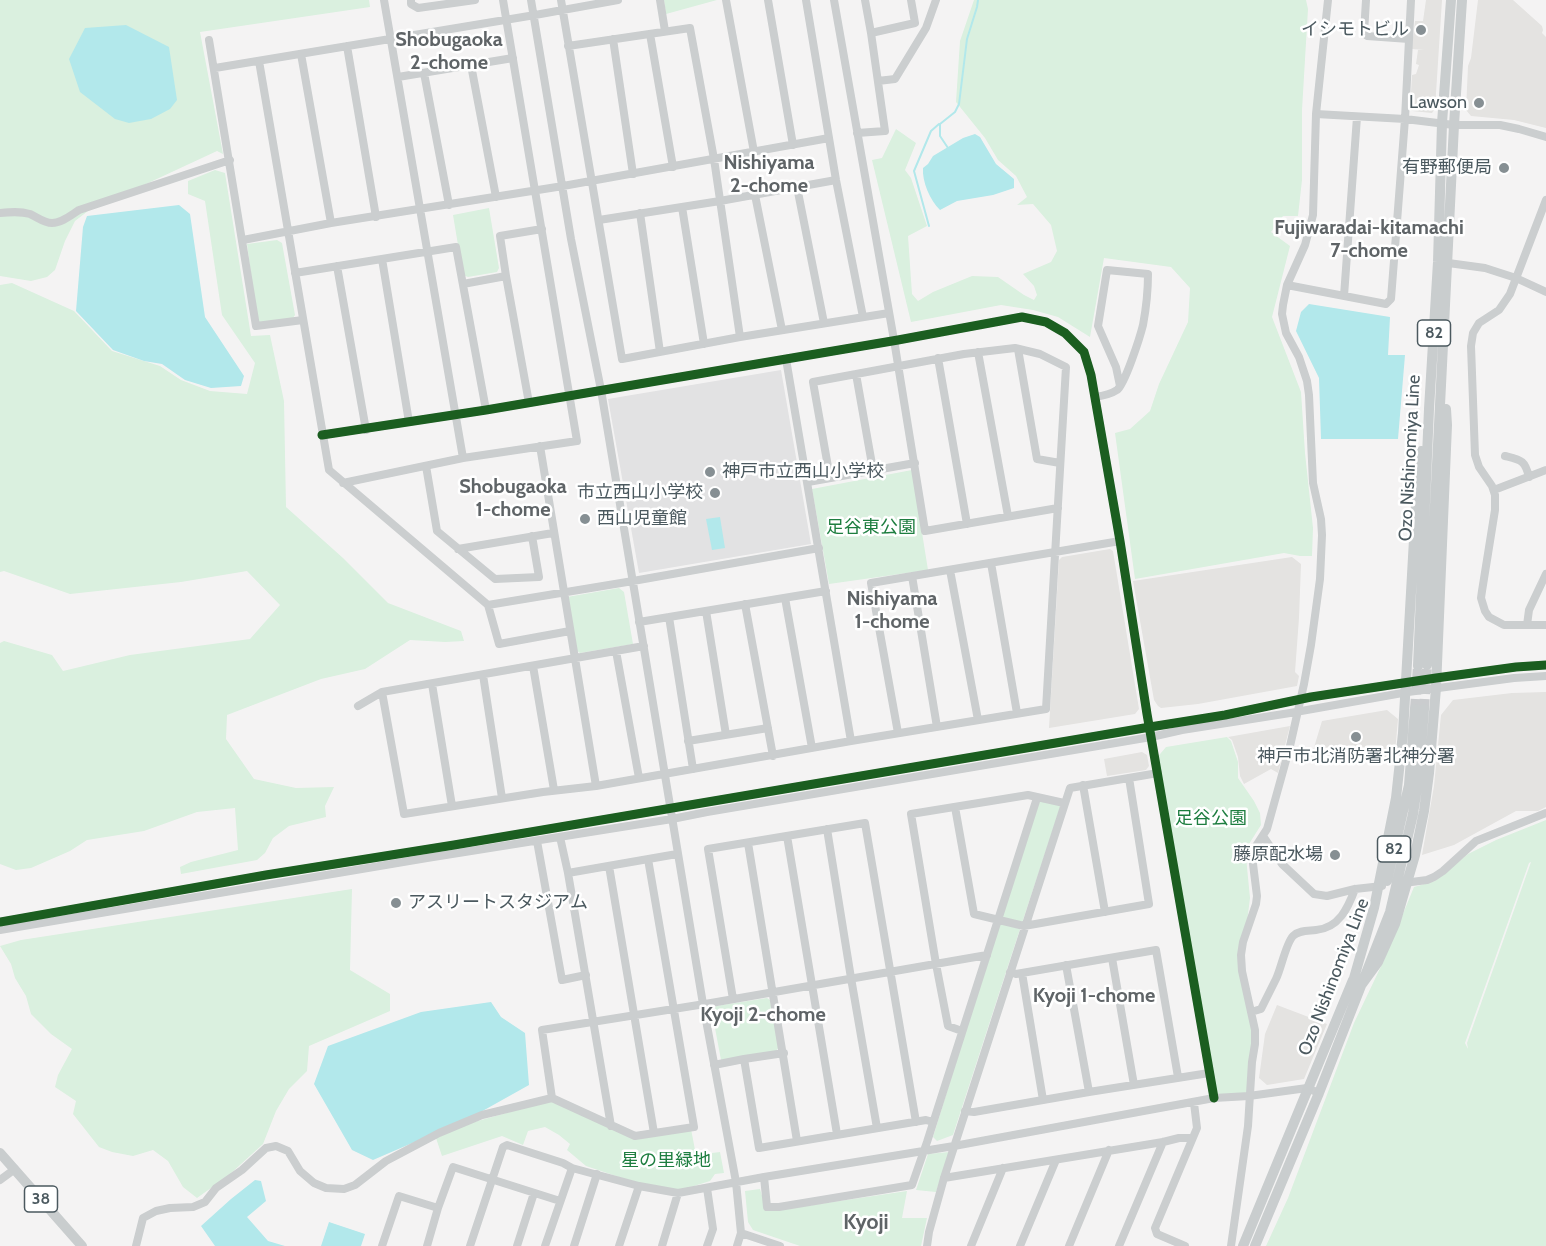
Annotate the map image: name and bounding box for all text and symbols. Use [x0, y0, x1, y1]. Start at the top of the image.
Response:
place label: イシモトビル [1301, 19, 1409, 41]
marker: イシモトビル [1414, 23, 1428, 37]
district label: Shobugaoka 2-chome [395, 28, 503, 75]
place label: Lawson [1409, 92, 1467, 114]
marker: Lawson [1472, 96, 1486, 110]
district label: Nishiyama 2-chome [724, 151, 814, 198]
place label: 有野郵便局 [1402, 157, 1492, 179]
marker: 有野郵便局 [1497, 161, 1511, 175]
district label: Fujiwaradai-kitamachi 7-chome [1274, 216, 1464, 263]
road number: 82 [1418, 320, 1450, 346]
street label: Ozo Nishinomiya Line [1395, 374, 1425, 542]
place label: 神戸市立西山小学校 [722, 461, 884, 483]
marker: 神戸市立西山小学校 [703, 465, 717, 479]
district label: Shobugaoka 1-chome [459, 475, 567, 522]
place label: 市立西山小学校 [577, 482, 703, 504]
marker: 市立西山小学校 [708, 486, 722, 500]
place label: 西山児童館 [597, 508, 687, 530]
marker: 西山児童館 [578, 512, 592, 526]
park label: 足谷東公園 [826, 517, 916, 539]
district label: Nishiyama 1-chome [847, 587, 937, 634]
marker: 神戸市北消防署北神分署 [1349, 730, 1363, 744]
place label: 神戸市北消防署北神分署 [1257, 746, 1455, 768]
park label: 足谷公園 [1175, 808, 1247, 830]
road number: 82 [1378, 836, 1410, 862]
place label: 藤原配水場 [1233, 844, 1323, 866]
marker: 藤原配水場 [1328, 848, 1342, 862]
place label: アスリートスタジアム [408, 892, 588, 914]
street label: Ozo Nishinomiya Line [1294, 895, 1374, 1059]
marker: アスリートスタジアム [389, 896, 403, 910]
district label: Kyoji 1-chome [1033, 984, 1155, 1008]
district label: Kyoji 2-chome [700, 1003, 826, 1027]
park label: 星の里緑地 [621, 1150, 711, 1172]
road number: 38 [24, 1186, 57, 1212]
district label: Kyoji [843, 1210, 889, 1236]

